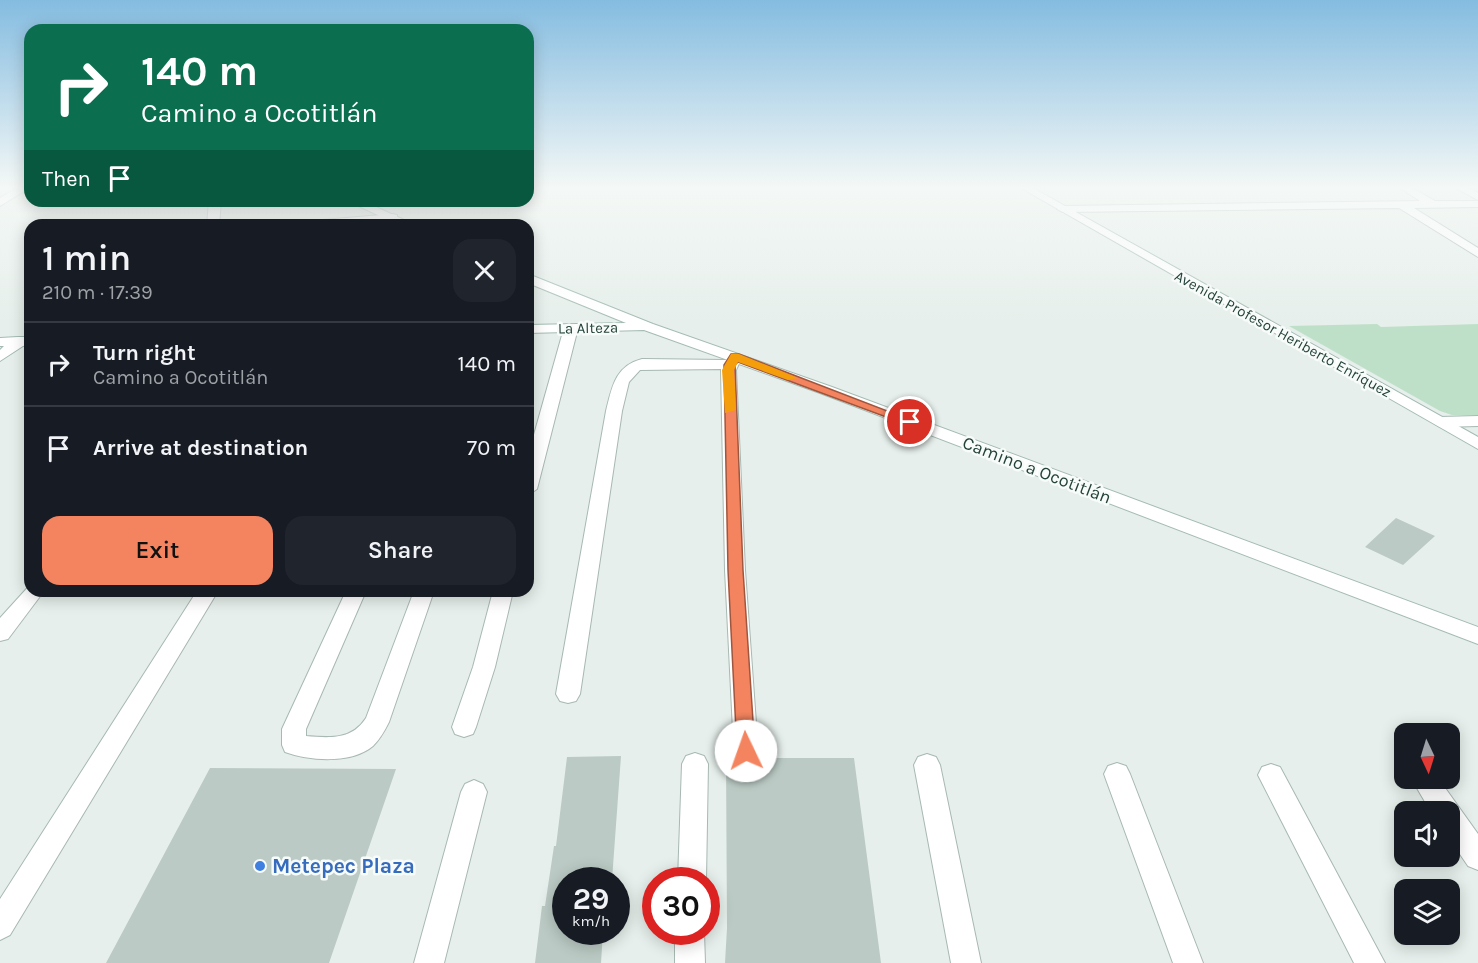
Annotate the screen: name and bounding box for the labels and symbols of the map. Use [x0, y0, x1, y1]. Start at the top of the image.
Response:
street label: Avenida Profesor Heriberto Enríquez [1172, 267, 1394, 401]
street label: La Alteza [558, 318, 618, 338]
pin [884, 396, 935, 447]
street label: Camino a Ocotitlán [959, 431, 1115, 509]
position arrow [714, 719, 778, 783]
north arrow [1394, 723, 1460, 789]
place label: Metepec Plaza [272, 854, 415, 878]
marker: Metepec Plaza [253, 859, 267, 873]
speed limit sign: 30 [642, 867, 720, 945]

